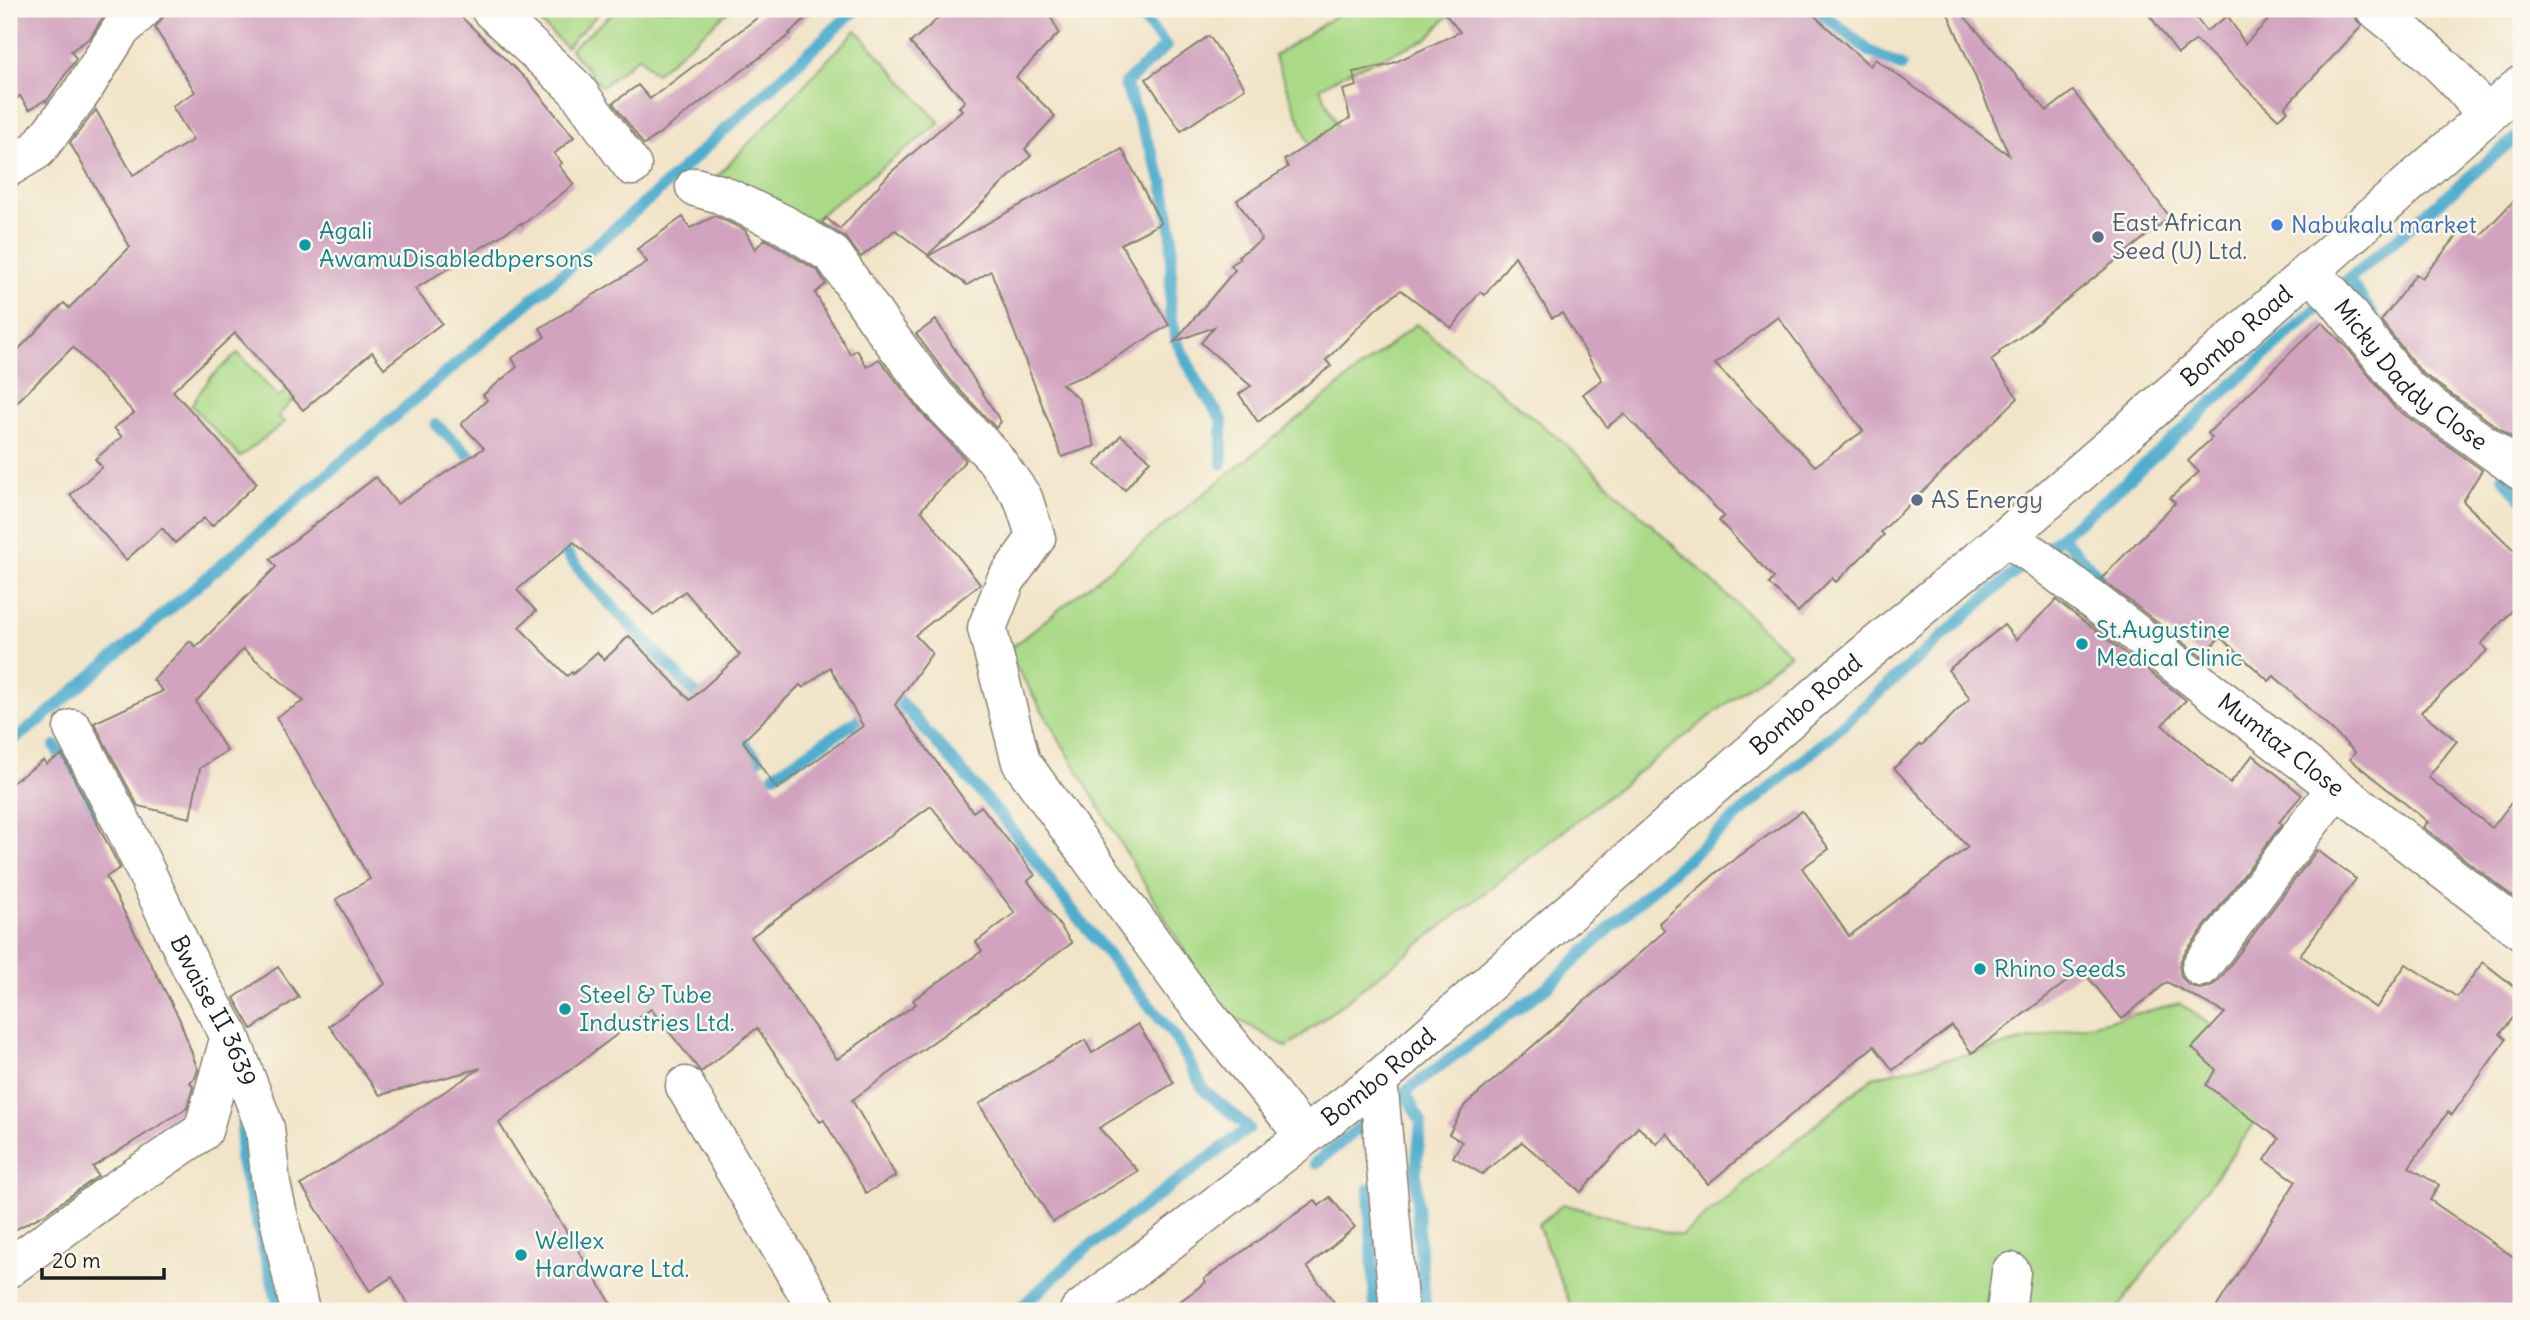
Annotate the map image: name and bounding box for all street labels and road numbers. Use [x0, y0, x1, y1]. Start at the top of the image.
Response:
street label: Bombo Road [2174, 278, 2298, 393]
street label: Micky Daddy Close [2328, 293, 2494, 456]
street label: Bombo Road [1743, 647, 1868, 761]
street label: Mumtaz Close [2212, 686, 2351, 803]
street label: Bwaise II 3639 [164, 930, 264, 1090]
street label: Bombo Road [1315, 1021, 1441, 1132]

